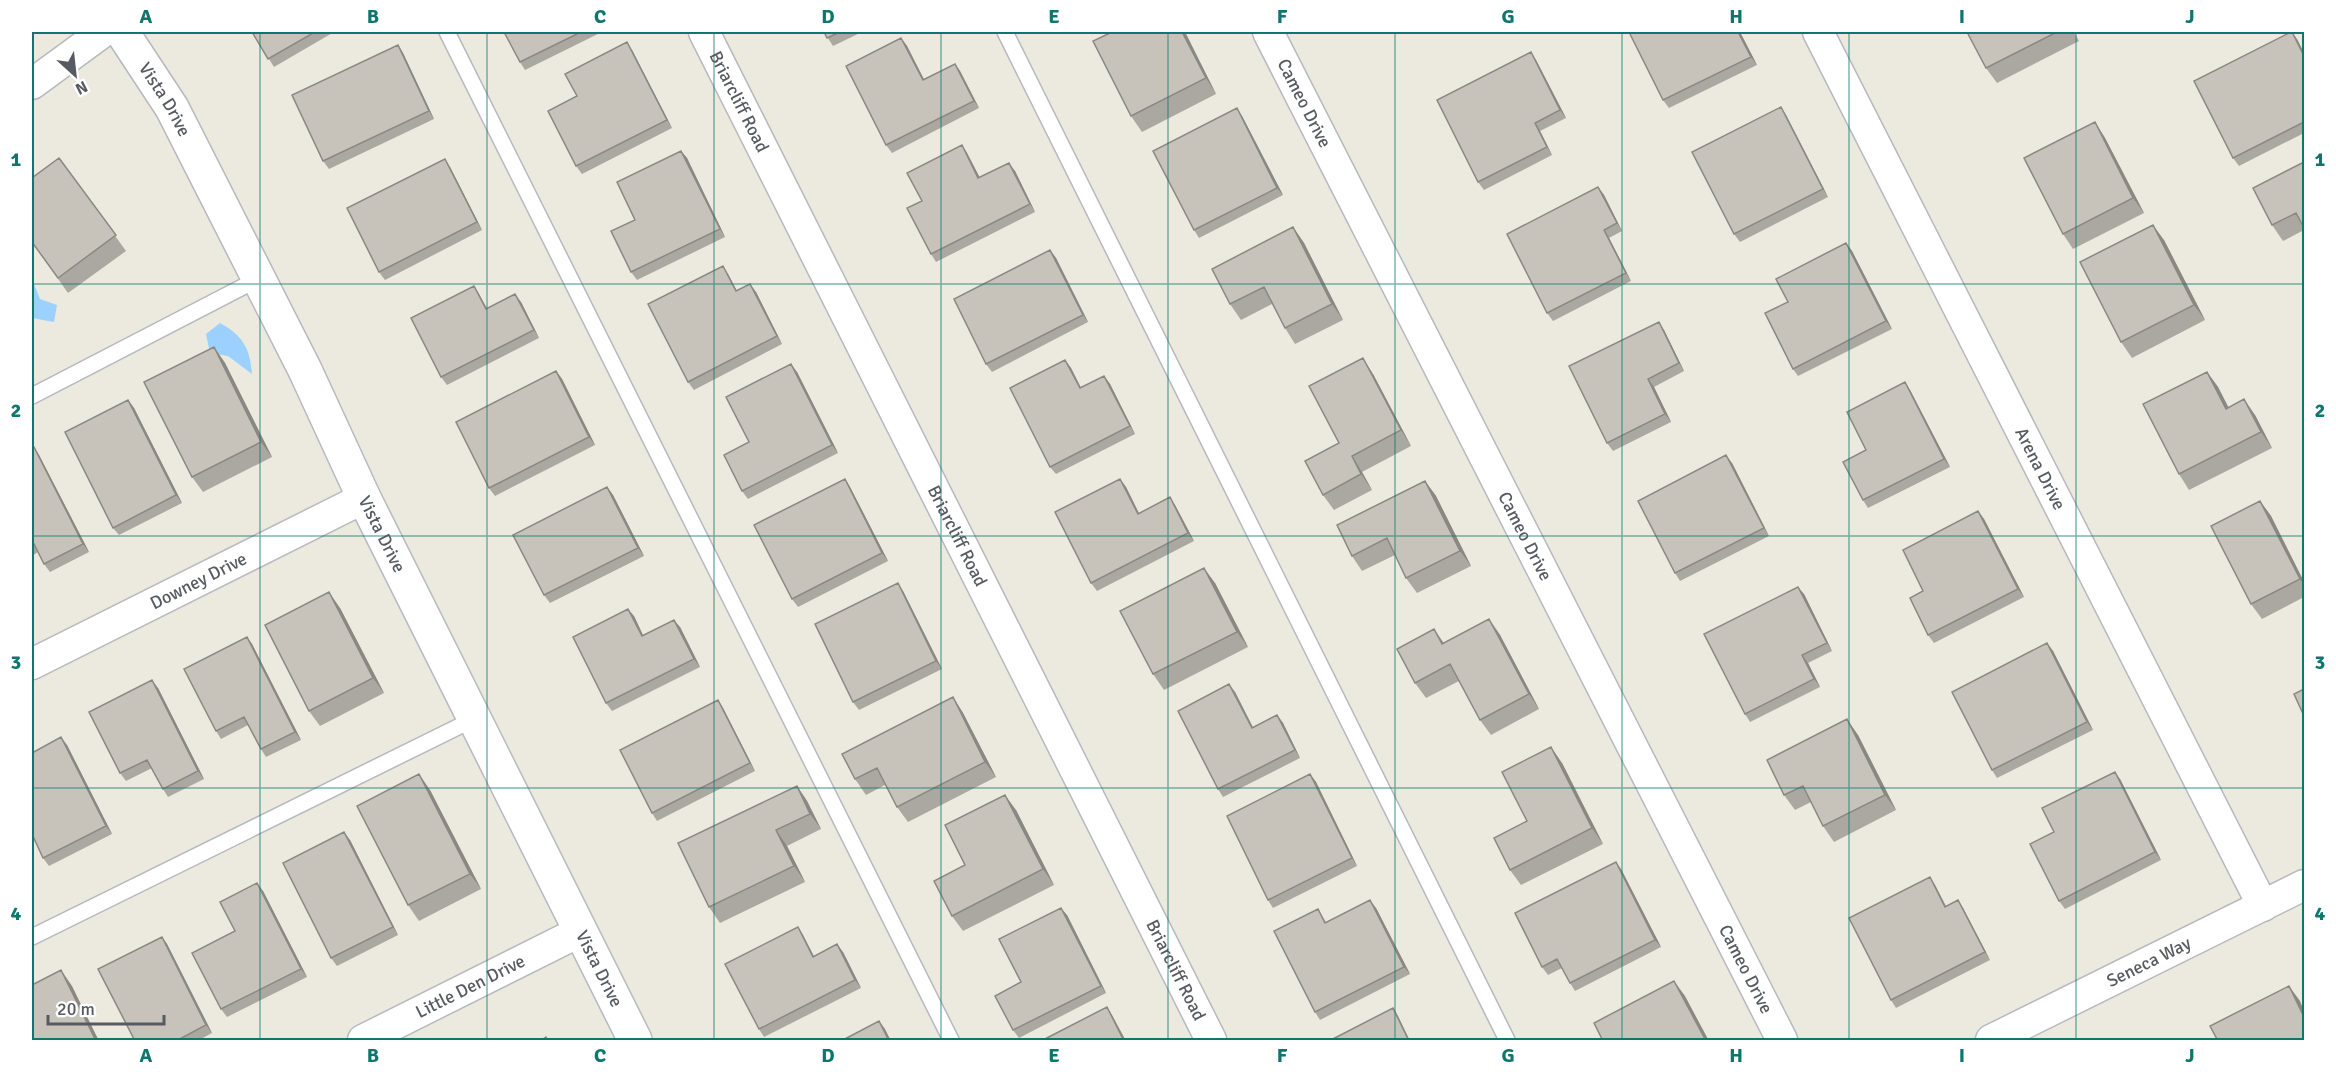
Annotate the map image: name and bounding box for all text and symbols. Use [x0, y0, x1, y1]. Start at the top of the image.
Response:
text: A [140, 4, 153, 29]
text: B [367, 4, 379, 29]
text: C [594, 4, 606, 29]
text: D [821, 4, 835, 29]
text: E [1048, 4, 1060, 29]
text: F [1277, 4, 1288, 29]
text: G [1501, 4, 1515, 29]
text: H [1729, 4, 1743, 29]
text: I [1959, 4, 1965, 29]
text: J [2185, 4, 2195, 29]
north arrow [45, 45, 105, 105]
street label: Briarcliff Road [704, 47, 774, 156]
street label: Cameo Drive [1273, 55, 1336, 151]
street label: Vista Drive [134, 58, 196, 140]
text: N [72, 76, 91, 99]
text: 1 [11, 147, 22, 172]
text: 1 [2315, 147, 2326, 172]
text: 2 [11, 398, 21, 423]
text: 2 [2315, 398, 2325, 423]
street label: Arena Drive [2010, 424, 2070, 514]
street label: Briarcliff Road [923, 482, 992, 590]
street label: Cameo Drive [1493, 488, 1557, 584]
street label: Vista Drive [354, 492, 410, 576]
street label: Downey Drive [146, 547, 250, 614]
text: 3 [11, 650, 21, 675]
text: 3 [2315, 650, 2325, 675]
text: 4 [11, 901, 22, 926]
text: 4 [2315, 901, 2326, 926]
street label: Briarcliff Road [1141, 916, 1210, 1024]
street label: Cameo Drive [1714, 921, 1778, 1017]
street label: Vista Drive [571, 927, 628, 1011]
street label: Seneca Way [2103, 931, 2195, 992]
street label: Little Den Drive [412, 950, 529, 1023]
scale bar [48, 988, 164, 1026]
text: 20 m [57, 998, 95, 1020]
text: A [140, 1043, 153, 1068]
text: B [367, 1043, 379, 1068]
text: C [594, 1043, 606, 1068]
text: D [821, 1043, 835, 1068]
text: E [1048, 1043, 1060, 1068]
text: F [1277, 1043, 1288, 1068]
text: G [1501, 1043, 1515, 1068]
text: H [1729, 1043, 1743, 1068]
text: I [1959, 1043, 1965, 1068]
text: J [2185, 1043, 2195, 1068]

